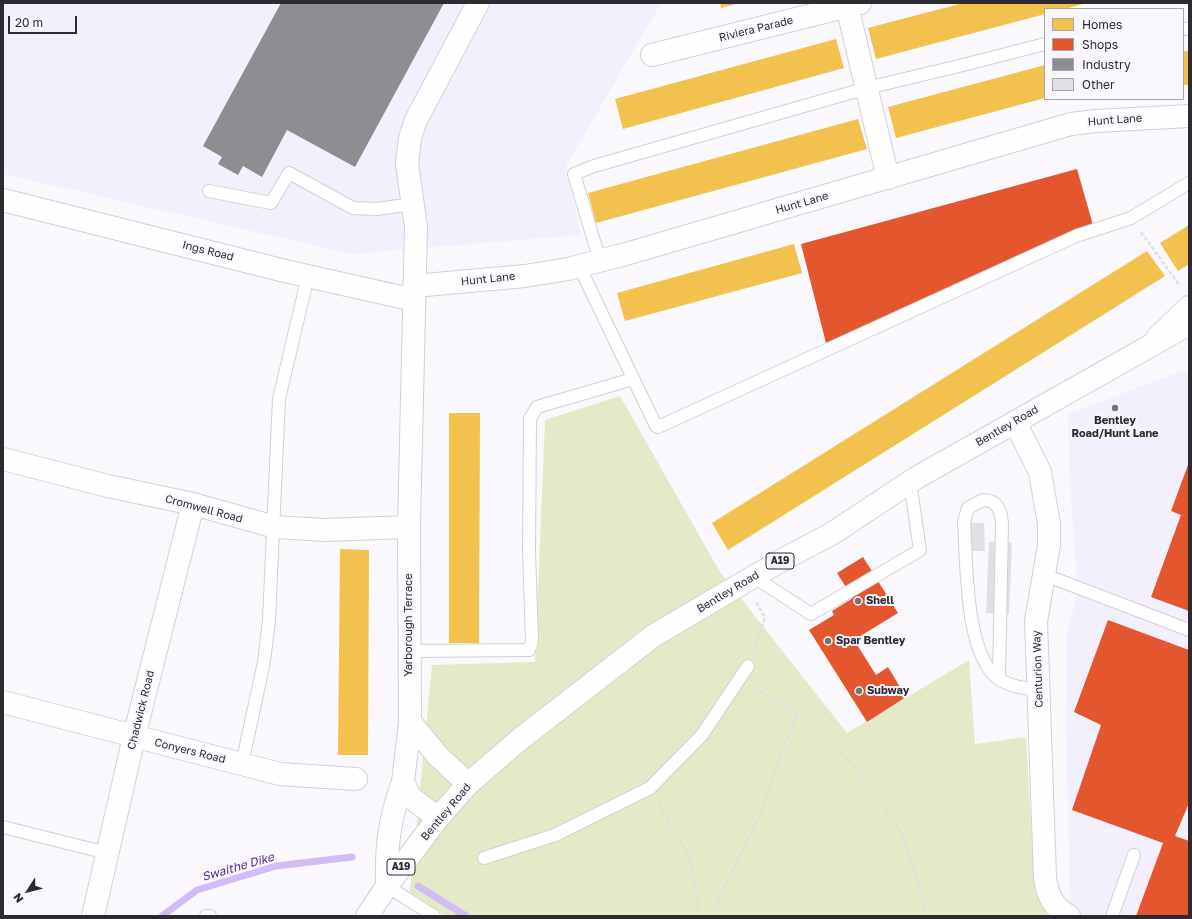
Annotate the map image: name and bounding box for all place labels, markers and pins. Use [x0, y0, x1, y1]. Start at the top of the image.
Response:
marker: Bentley Road/Hunt Lane [1110, 403, 1120, 413]
place label: Bentley Road/Hunt Lane [1071, 414, 1159, 440]
place label: Shell [866, 594, 894, 608]
marker: Shell [853, 596, 863, 606]
place label: Spar Bentley [836, 634, 905, 648]
marker: Spar Bentley [823, 636, 833, 646]
place label: Subway [867, 684, 909, 698]
marker: Subway [854, 686, 864, 696]

